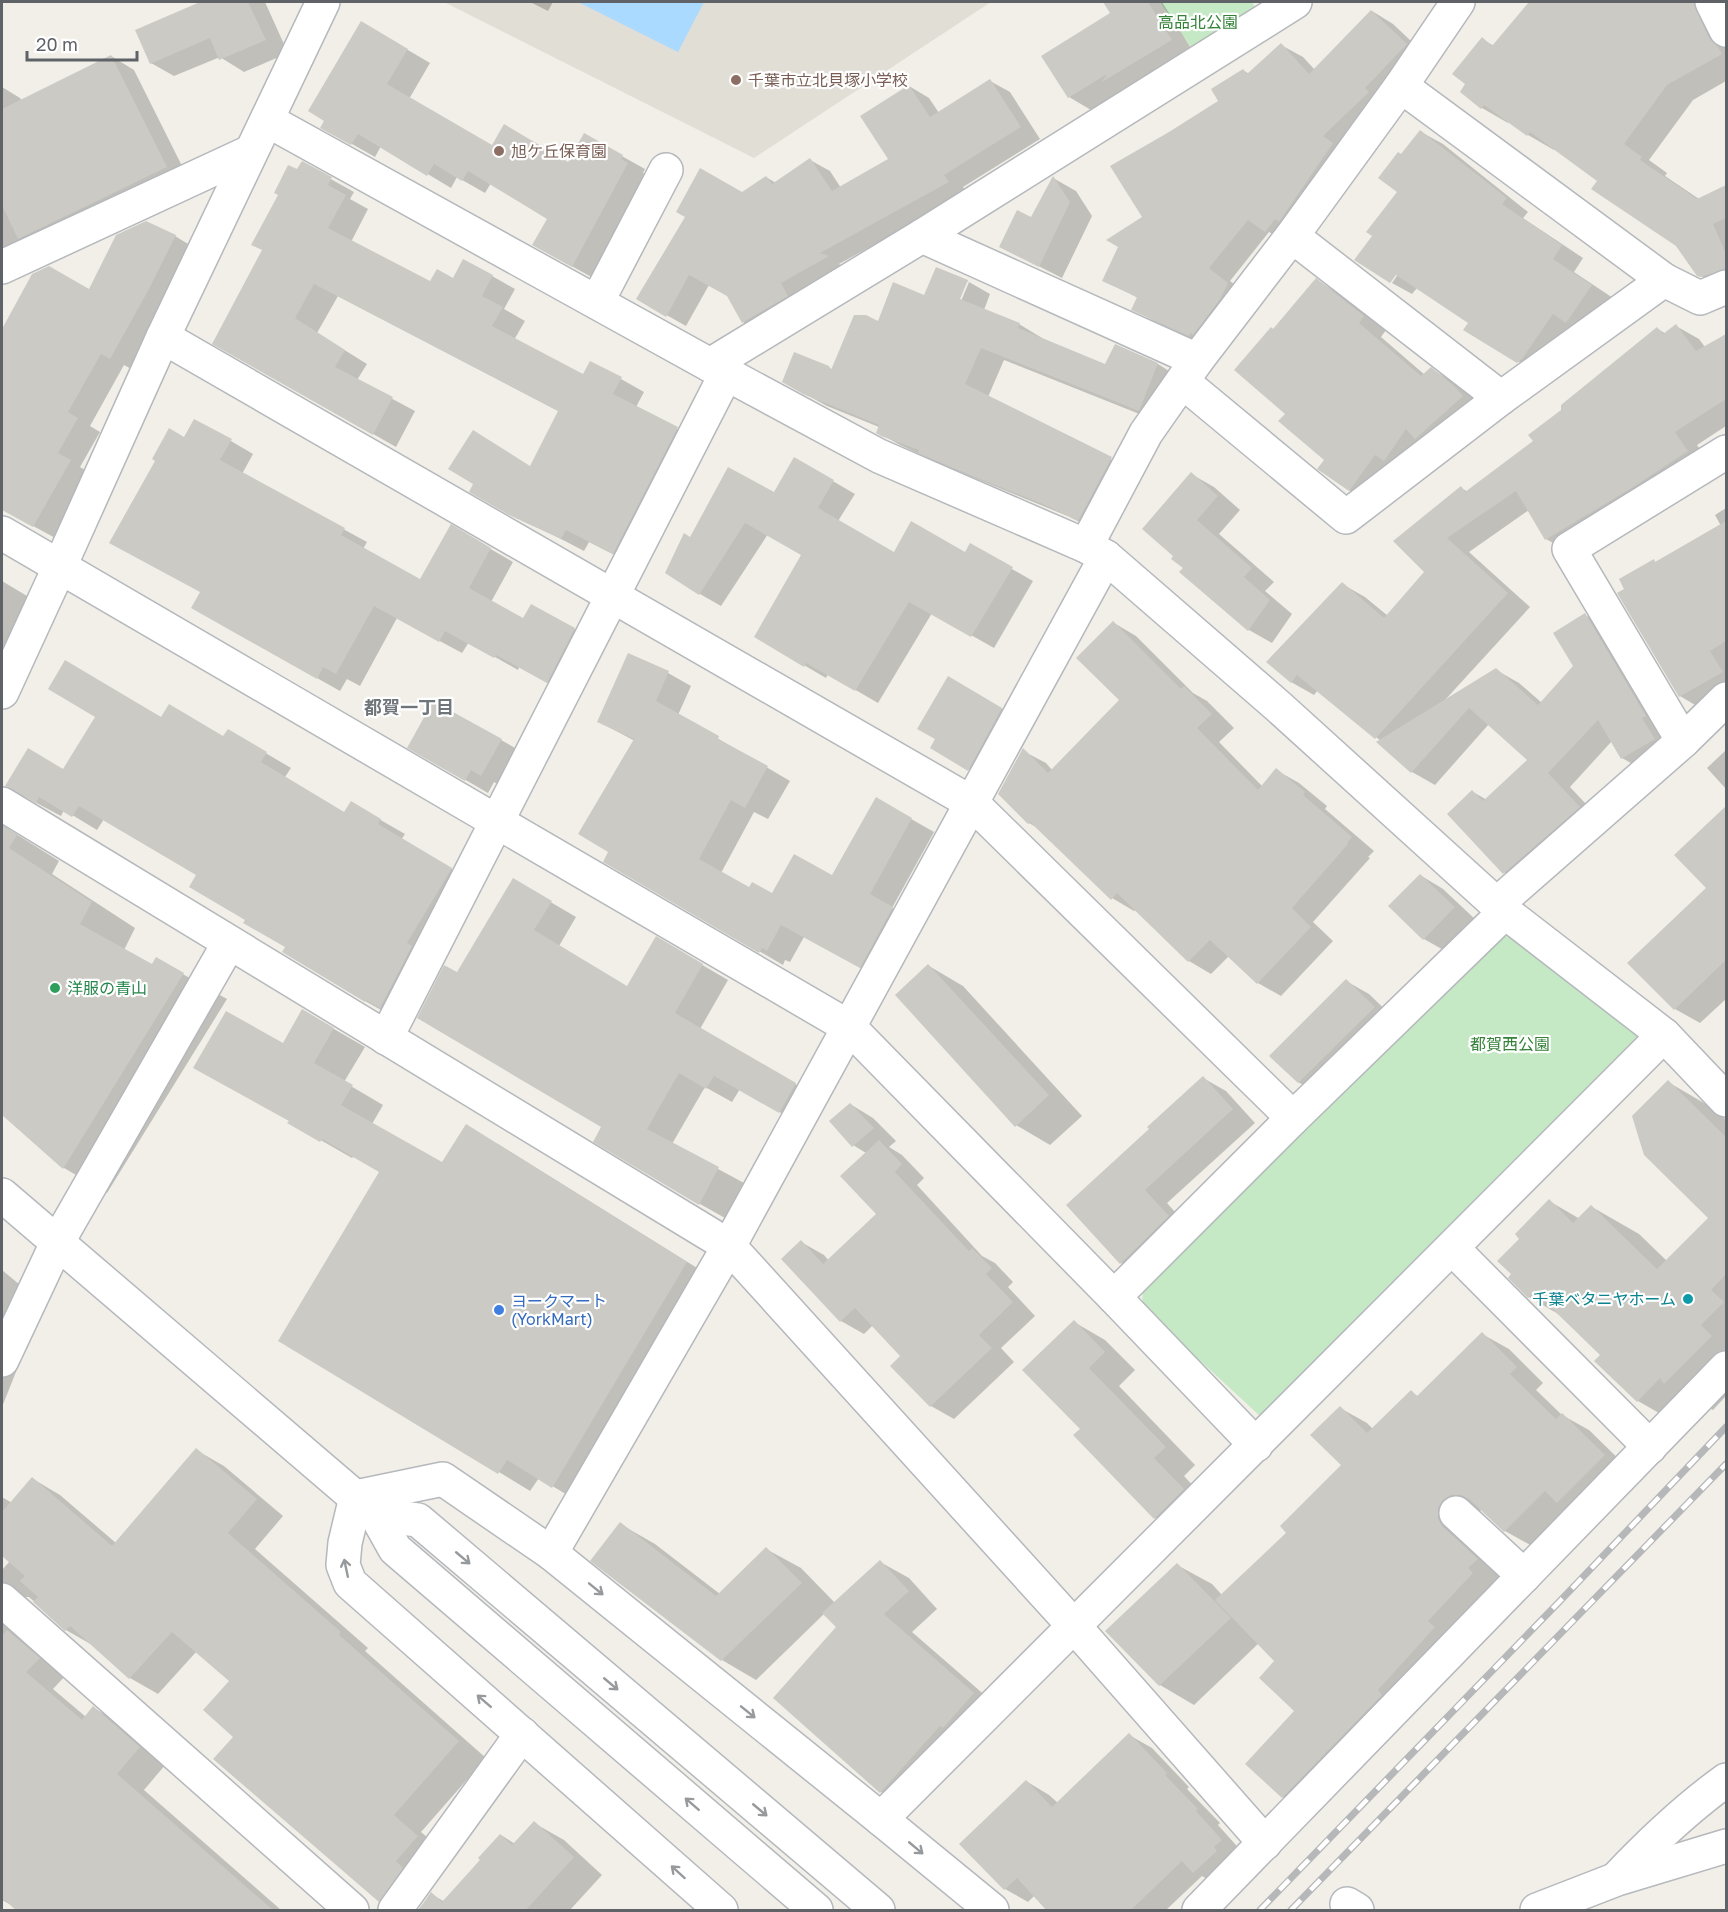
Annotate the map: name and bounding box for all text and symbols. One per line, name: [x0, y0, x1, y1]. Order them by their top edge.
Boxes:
park label: 高品北公園: [1158, 12, 1238, 32]
scale bar: [27, 24, 136, 62]
text: 20 m: [36, 33, 78, 55]
place label: 千葉市立北貝塚小学校: [748, 70, 908, 90]
marker: 千葉市立北貝塚小学校: [729, 73, 743, 87]
place label: 旭ケ丘保育園: [511, 141, 607, 161]
marker: 旭ケ丘保育園: [492, 144, 506, 158]
district label: 都賀一丁目: [364, 696, 454, 718]
place label: 洋服の青山: [67, 978, 147, 998]
marker: 洋服の青山: [48, 981, 62, 995]
park label: 都賀西公園: [1470, 1034, 1550, 1054]
place label: 千葉ベタニヤホーム: [1532, 1289, 1676, 1309]
place label: ヨークマート (YorkMart): [511, 1291, 607, 1329]
marker: 千葉ベタニヤホーム: [1681, 1292, 1695, 1306]
marker: ヨークマート (YorkMart): [492, 1303, 506, 1317]
one-way arrow: [455, 1551, 470, 1565]
one-way arrow: [340, 1559, 351, 1578]
one-way arrow: [588, 1583, 604, 1596]
one-way arrow: [603, 1678, 619, 1691]
one-way arrow: [477, 1694, 492, 1708]
one-way arrow: [740, 1705, 756, 1718]
one-way arrow: [685, 1797, 700, 1811]
one-way arrow: [752, 1804, 768, 1817]
one-way arrow: [908, 1841, 924, 1854]
one-way arrow: [670, 1865, 685, 1879]

